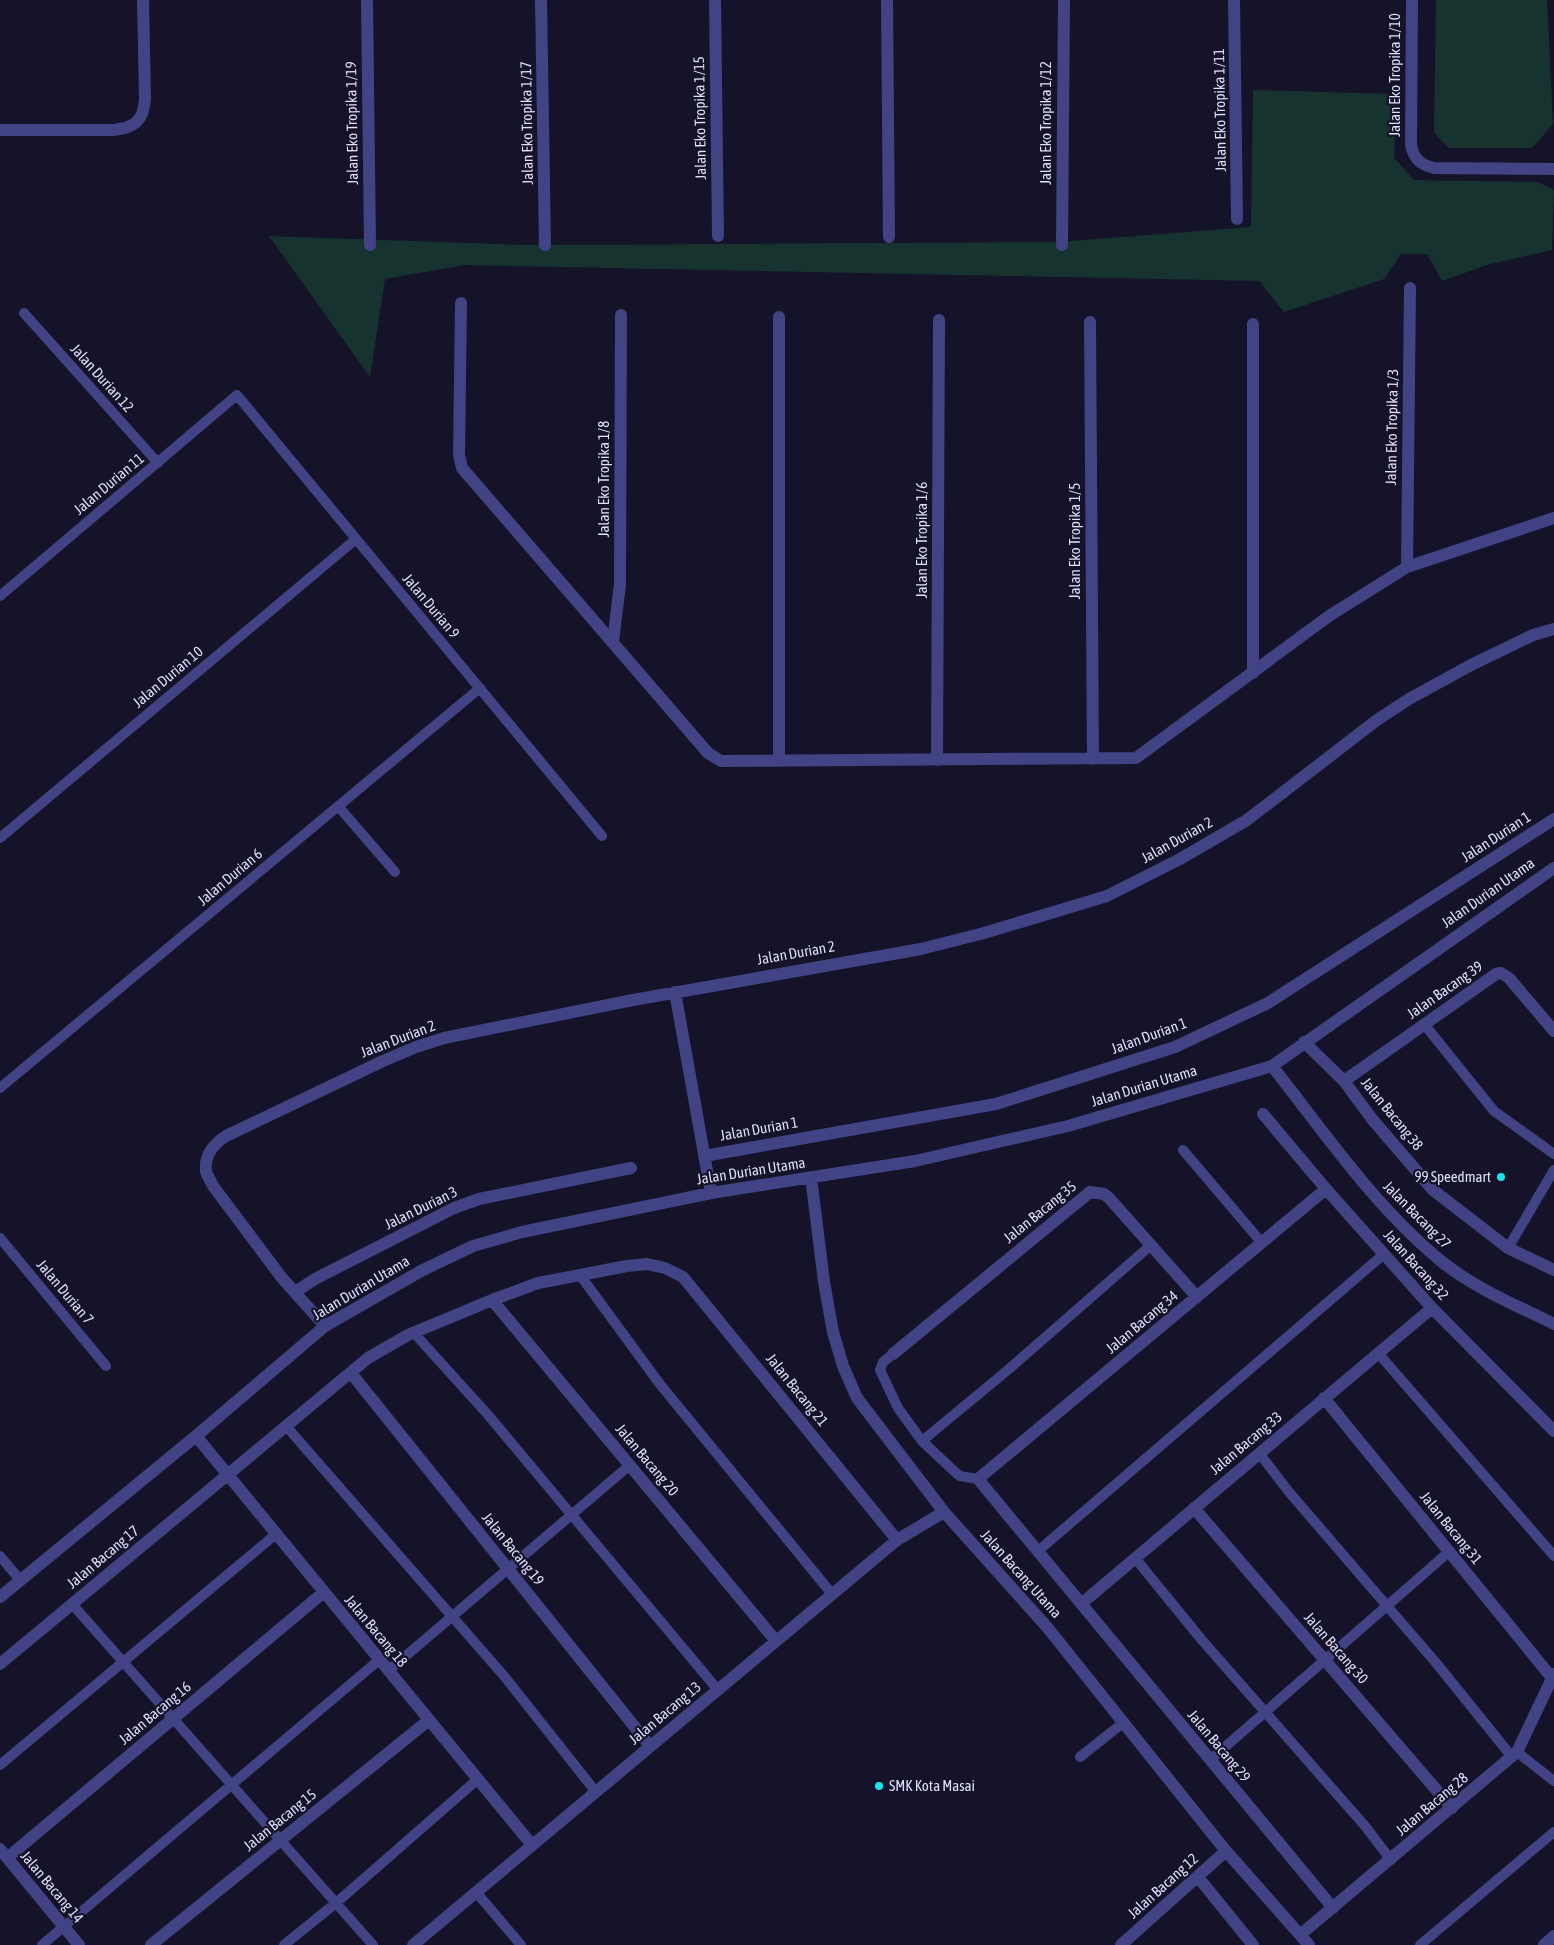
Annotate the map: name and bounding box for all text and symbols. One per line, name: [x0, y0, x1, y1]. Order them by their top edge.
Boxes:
street label: Jalan Eko Tropika 1/10: [1386, 13, 1403, 137]
street label: Jalan Eko Tropika 1/11: [1210, 48, 1229, 172]
street label: Jalan Eko Tropika 1/15: [690, 56, 709, 180]
street label: Jalan Eko Tropika 1/19: [342, 61, 361, 185]
street label: Jalan Eko Tropika 1/17: [517, 61, 536, 185]
street label: Jalan Eko Tropika 1/12: [1037, 61, 1054, 185]
street label: Jalan Durian 12: [67, 340, 137, 415]
street label: Jalan Eko Tropika 1/3: [1382, 369, 1401, 485]
street label: Jalan Eko Tropika 1/8: [595, 421, 612, 537]
street label: Jalan Durian 11: [70, 449, 147, 518]
street label: Jalan Eko Tropika 1/6: [913, 482, 930, 598]
street label: Jalan Eko Tropika 1/5: [1066, 483, 1083, 599]
street label: Jalan Durian 9: [400, 570, 463, 641]
street label: Jalan Durian 10: [129, 642, 206, 711]
street label: Jalan Durian 1: [1458, 808, 1533, 865]
street label: Jalan Durian 2: [1138, 813, 1215, 866]
street label: Jalan Durian 6: [194, 845, 265, 908]
street label: Jalan Durian Utama: [1438, 854, 1538, 931]
street label: Jalan Durian 2: [756, 937, 836, 968]
street label: Jalan Bacang 39: [1404, 957, 1486, 1022]
street label: Jalan Durian 1: [1109, 1014, 1189, 1057]
street label: Jalan Durian 2: [358, 1016, 438, 1061]
street label: Jalan Durian Utama: [1089, 1061, 1199, 1110]
street label: Jalan Bacang 38: [1358, 1074, 1427, 1153]
street label: Jalan Durian 1: [719, 1113, 799, 1144]
street label: Jalan Durian Utama: [695, 1154, 806, 1187]
place label: 99 Speedmart: [1414, 1168, 1491, 1185]
marker: 99 Speedmart: [1495, 1171, 1507, 1183]
street label: Jalan Bacang 35: [1000, 1177, 1079, 1246]
street label: Jalan Bacang 27: [1380, 1177, 1455, 1252]
street label: Jalan Durian 3: [382, 1183, 460, 1232]
street label: Jalan Bacang 32: [1380, 1226, 1452, 1303]
street label: Jalan Durian Utama: [309, 1252, 412, 1323]
street label: Jalan Durian 7: [34, 1256, 97, 1327]
street label: Jalan Bacang 34: [1102, 1287, 1181, 1357]
street label: Jalan Bacang 21: [763, 1350, 832, 1429]
street label: Jalan Bacang 33: [1206, 1408, 1285, 1478]
street label: Jalan Bacang 20: [612, 1420, 682, 1499]
street label: Jalan Bacang 31: [1417, 1488, 1486, 1567]
street label: Jalan Bacang 19: [479, 1509, 548, 1588]
street label: Jalan Bacang 17: [63, 1522, 142, 1592]
street label: Jalan Bacang Utama: [977, 1526, 1065, 1621]
street label: Jalan Bacang 18: [341, 1591, 411, 1670]
street label: Jalan Bacang 30: [1301, 1609, 1372, 1687]
street label: Jalan Bacang 16: [115, 1678, 194, 1748]
street label: Jalan Bacang 13: [625, 1678, 704, 1748]
street label: Jalan Bacang 29: [1184, 1706, 1254, 1785]
street label: Jalan Bacang 28: [1392, 1769, 1471, 1839]
place label: SMK Kota Masai: [889, 1777, 975, 1794]
marker: SMK Kota Masai: [873, 1780, 885, 1792]
street label: Jalan Bacang 15: [240, 1785, 319, 1854]
street label: Jalan Bacang 14: [17, 1847, 87, 1926]
street label: Jalan Bacang 12: [1124, 1850, 1201, 1922]

